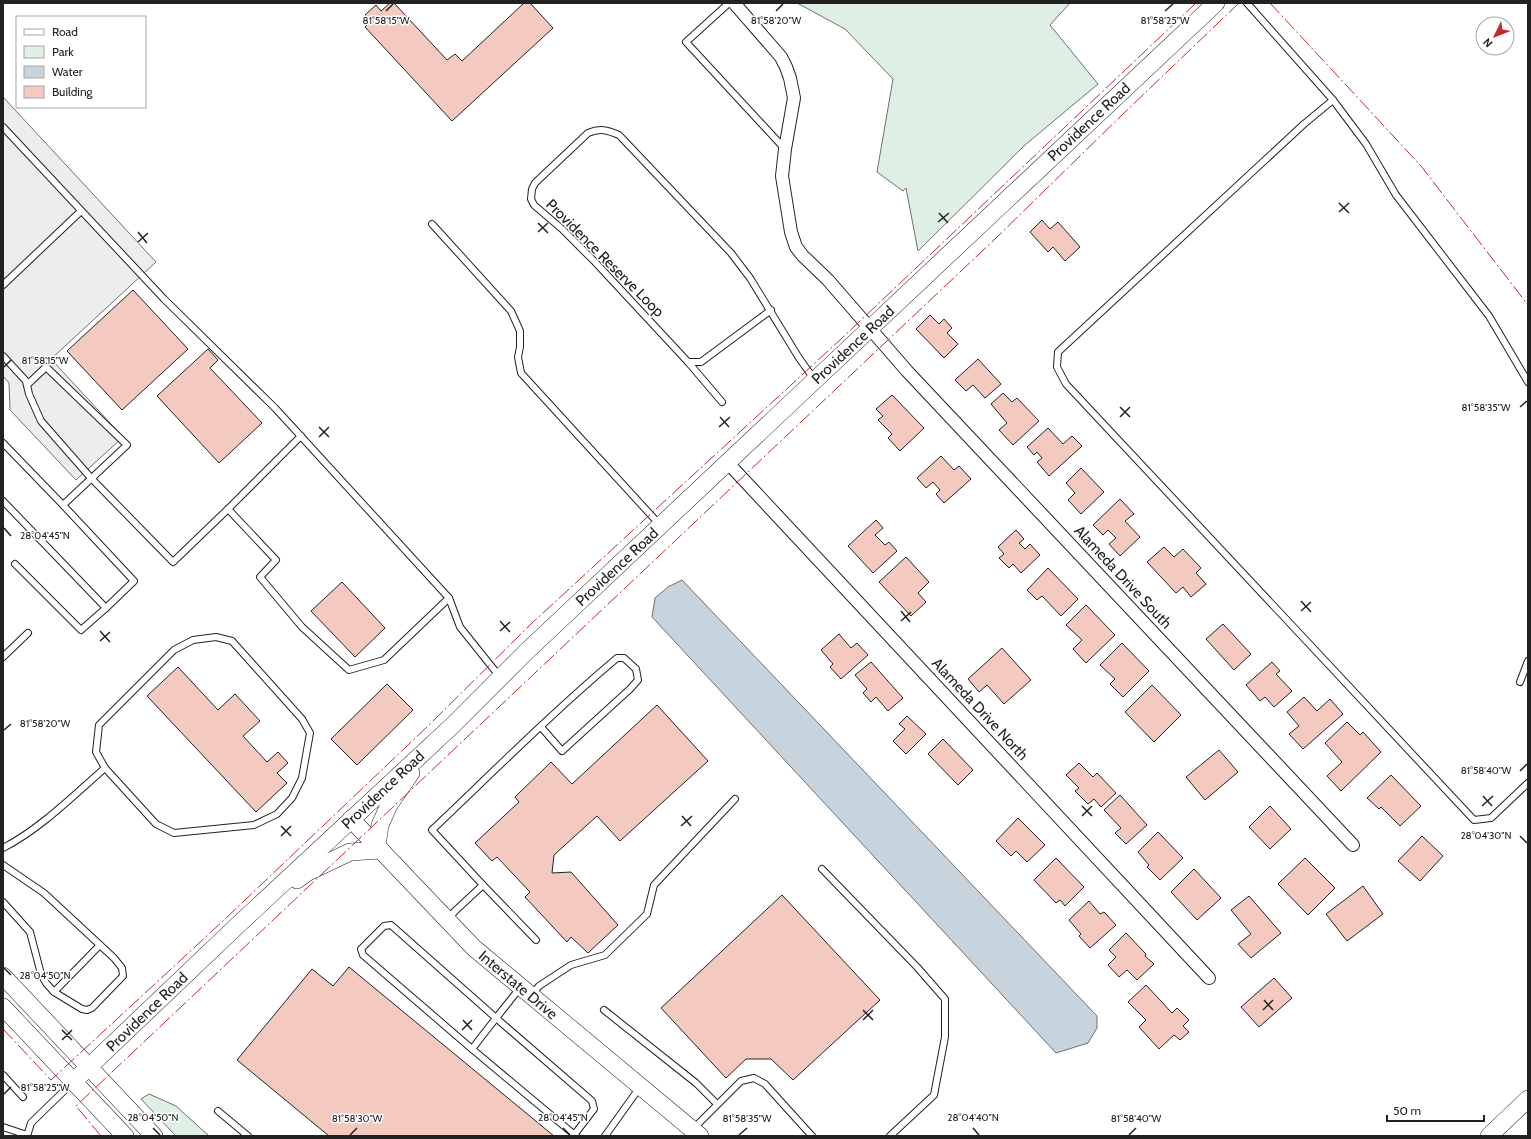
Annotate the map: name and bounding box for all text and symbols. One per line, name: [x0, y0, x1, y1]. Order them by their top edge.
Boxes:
text: 81°58'15"W: [363, 14, 410, 27]
text: 81°58'20"W: [751, 14, 802, 27]
text: 81°58'25"W: [1141, 14, 1190, 27]
legend: [16, 16, 146, 108]
north arrow: [1475, 16, 1515, 56]
text: Road: [52, 24, 78, 39]
text: N: [1480, 35, 1495, 50]
text: Park: [52, 44, 74, 59]
text: Water: [52, 64, 83, 79]
street label: Providence Road: [1044, 79, 1134, 165]
text: Building: [52, 84, 94, 99]
street label: Providence Reserve Loop: [542, 195, 668, 321]
street label: Providence Road: [808, 302, 898, 388]
text: 81°58'15"W: [22, 354, 69, 367]
text: 81°58'35"W: [1462, 401, 1511, 414]
street label: Alameda Drive South: [1070, 522, 1176, 632]
street label: Providence Road: [572, 524, 662, 610]
text: 28°04'45"N: [20, 529, 70, 542]
street label: Alameda Drive North: [928, 654, 1032, 764]
text: 81°58'20"W: [20, 717, 71, 730]
street label: Providence Road: [338, 747, 428, 833]
text: 81°58'40"W: [1461, 764, 1512, 777]
text: 28°04'30"N: [1460, 829, 1512, 842]
street label: Interstate Drive: [475, 947, 561, 1023]
text: 28°04'50"N: [19, 969, 71, 982]
street label: Providence Road: [102, 969, 192, 1055]
text: 81°58'25"W: [21, 1081, 70, 1094]
scale bar: [1387, 1097, 1484, 1123]
text: 50 m: [1393, 1103, 1421, 1118]
text: 28°04'50"N: [127, 1111, 179, 1124]
text: 28°04'45"N: [538, 1111, 588, 1124]
text: 28°04'40"N: [947, 1111, 999, 1124]
text: 81°58'30"W: [332, 1112, 383, 1125]
text: 81°58'35"W: [723, 1112, 772, 1125]
text: 81°58'40"W: [1111, 1112, 1162, 1125]

